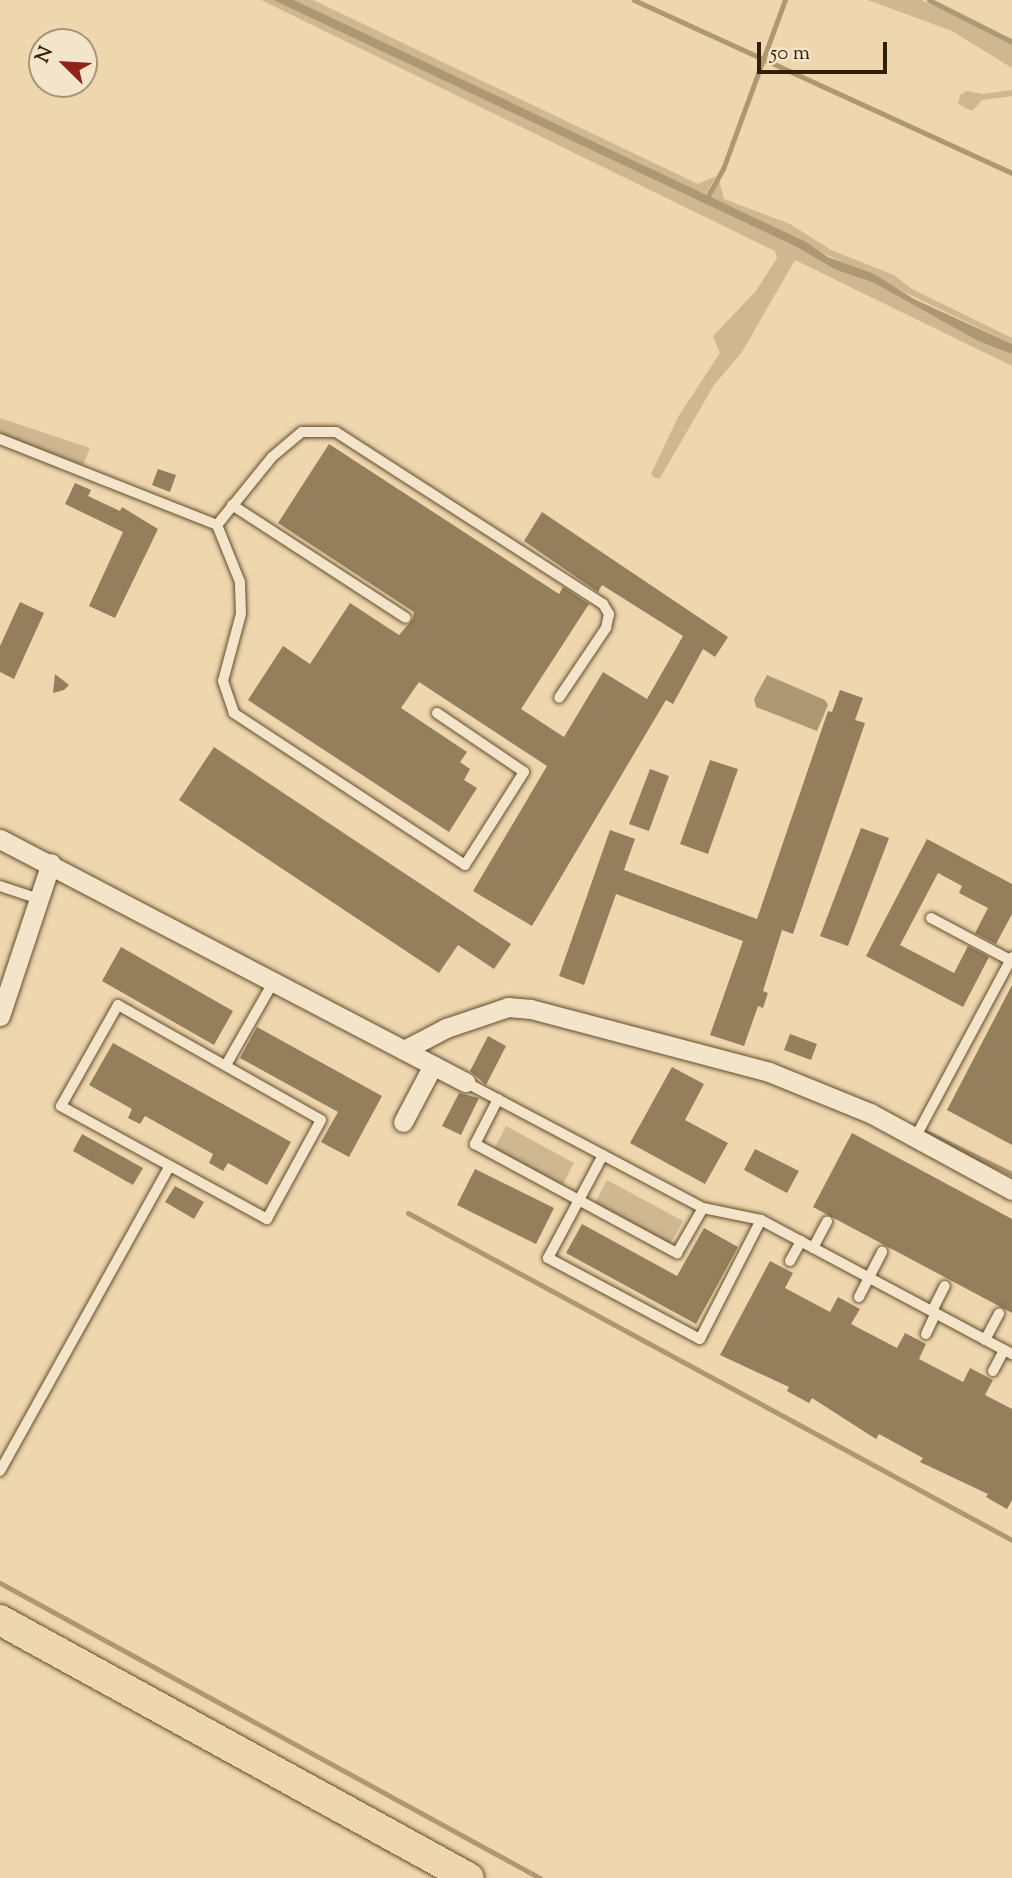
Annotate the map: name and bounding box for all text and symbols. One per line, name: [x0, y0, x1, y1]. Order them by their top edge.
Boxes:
north arrow: [28, 28, 98, 98]
scale bar: [760, 28, 890, 72]
text: 50 m: [770, 39, 810, 69]
text: N: [30, 43, 61, 67]

